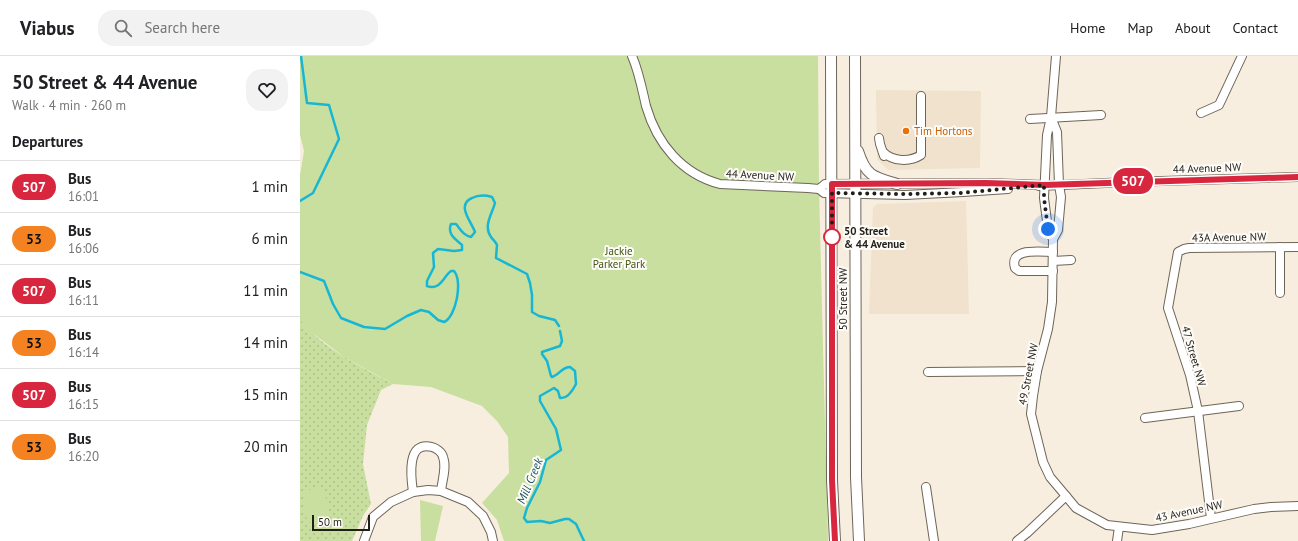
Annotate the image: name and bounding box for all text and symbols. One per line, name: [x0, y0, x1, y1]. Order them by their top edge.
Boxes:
search box: [98, 10, 378, 46]
text: Viabus: [20, 16, 74, 40]
icon: search: [112, 17, 134, 39]
text: Search here: [144, 18, 220, 37]
text: Home: [1070, 19, 1105, 37]
text: Map: [1127, 19, 1153, 37]
text: About: [1175, 19, 1211, 37]
text: Contact: [1233, 19, 1278, 37]
button: heart: [246, 69, 288, 111]
text: 50 Street & 44 Avenue: [12, 70, 198, 94]
text: Walk · 4 min · 260 m: [12, 97, 126, 114]
place label: Tim Hortons: [914, 124, 973, 138]
marker: Tim Hortons: [901, 126, 911, 136]
text: Departures: [12, 132, 83, 151]
street label: 44 Avenue NW: [1173, 160, 1242, 176]
street label: 44 Avenue NW: [725, 166, 795, 184]
line badge: 507: [1110, 168, 1156, 194]
text: Bus: [68, 169, 91, 188]
text: 507: [1121, 172, 1145, 190]
text: 1 min: [251, 177, 288, 196]
text: 507: [22, 178, 46, 196]
text: 16:01: [68, 188, 99, 205]
your location: [1038, 219, 1058, 239]
text: Bus: [68, 221, 91, 240]
place label: 50 Street & 44 Avenue: [844, 224, 905, 251]
marker: 50 Street & 44 Avenue: [823, 228, 841, 246]
text: 6 min: [251, 229, 288, 248]
street label: 43A Avenue NW: [1192, 229, 1267, 245]
text: 53: [26, 230, 42, 248]
text: 16:06: [68, 240, 99, 257]
park label: Jackie Parker Park: [593, 244, 646, 271]
street label: 50 Street NW: [836, 267, 850, 330]
text: Bus: [68, 273, 91, 292]
text: 11 min: [243, 281, 288, 300]
text: 507: [22, 282, 46, 300]
text: 16:11: [68, 292, 99, 309]
street label: 47 Street NW: [1179, 324, 1210, 389]
text: Bus: [68, 325, 91, 344]
text: 14 min: [243, 333, 288, 352]
text: 53: [26, 334, 42, 352]
street label: 49 Street NW: [1015, 341, 1041, 406]
text: 16:14: [68, 344, 99, 361]
text: Bus: [68, 377, 91, 396]
text: 15 min: [243, 385, 288, 404]
text: 507: [22, 386, 46, 404]
text: 16:15: [68, 396, 99, 413]
text: Bus: [68, 429, 91, 448]
text: 20 min: [243, 437, 288, 456]
text: 53: [26, 438, 42, 456]
text: 16:20: [68, 448, 99, 465]
water label: Mill Creek: [513, 455, 546, 506]
street label: 43 Avenue NW: [1154, 497, 1225, 525]
scale bar: [312, 513, 370, 532]
text: 50 m: [318, 515, 342, 529]

